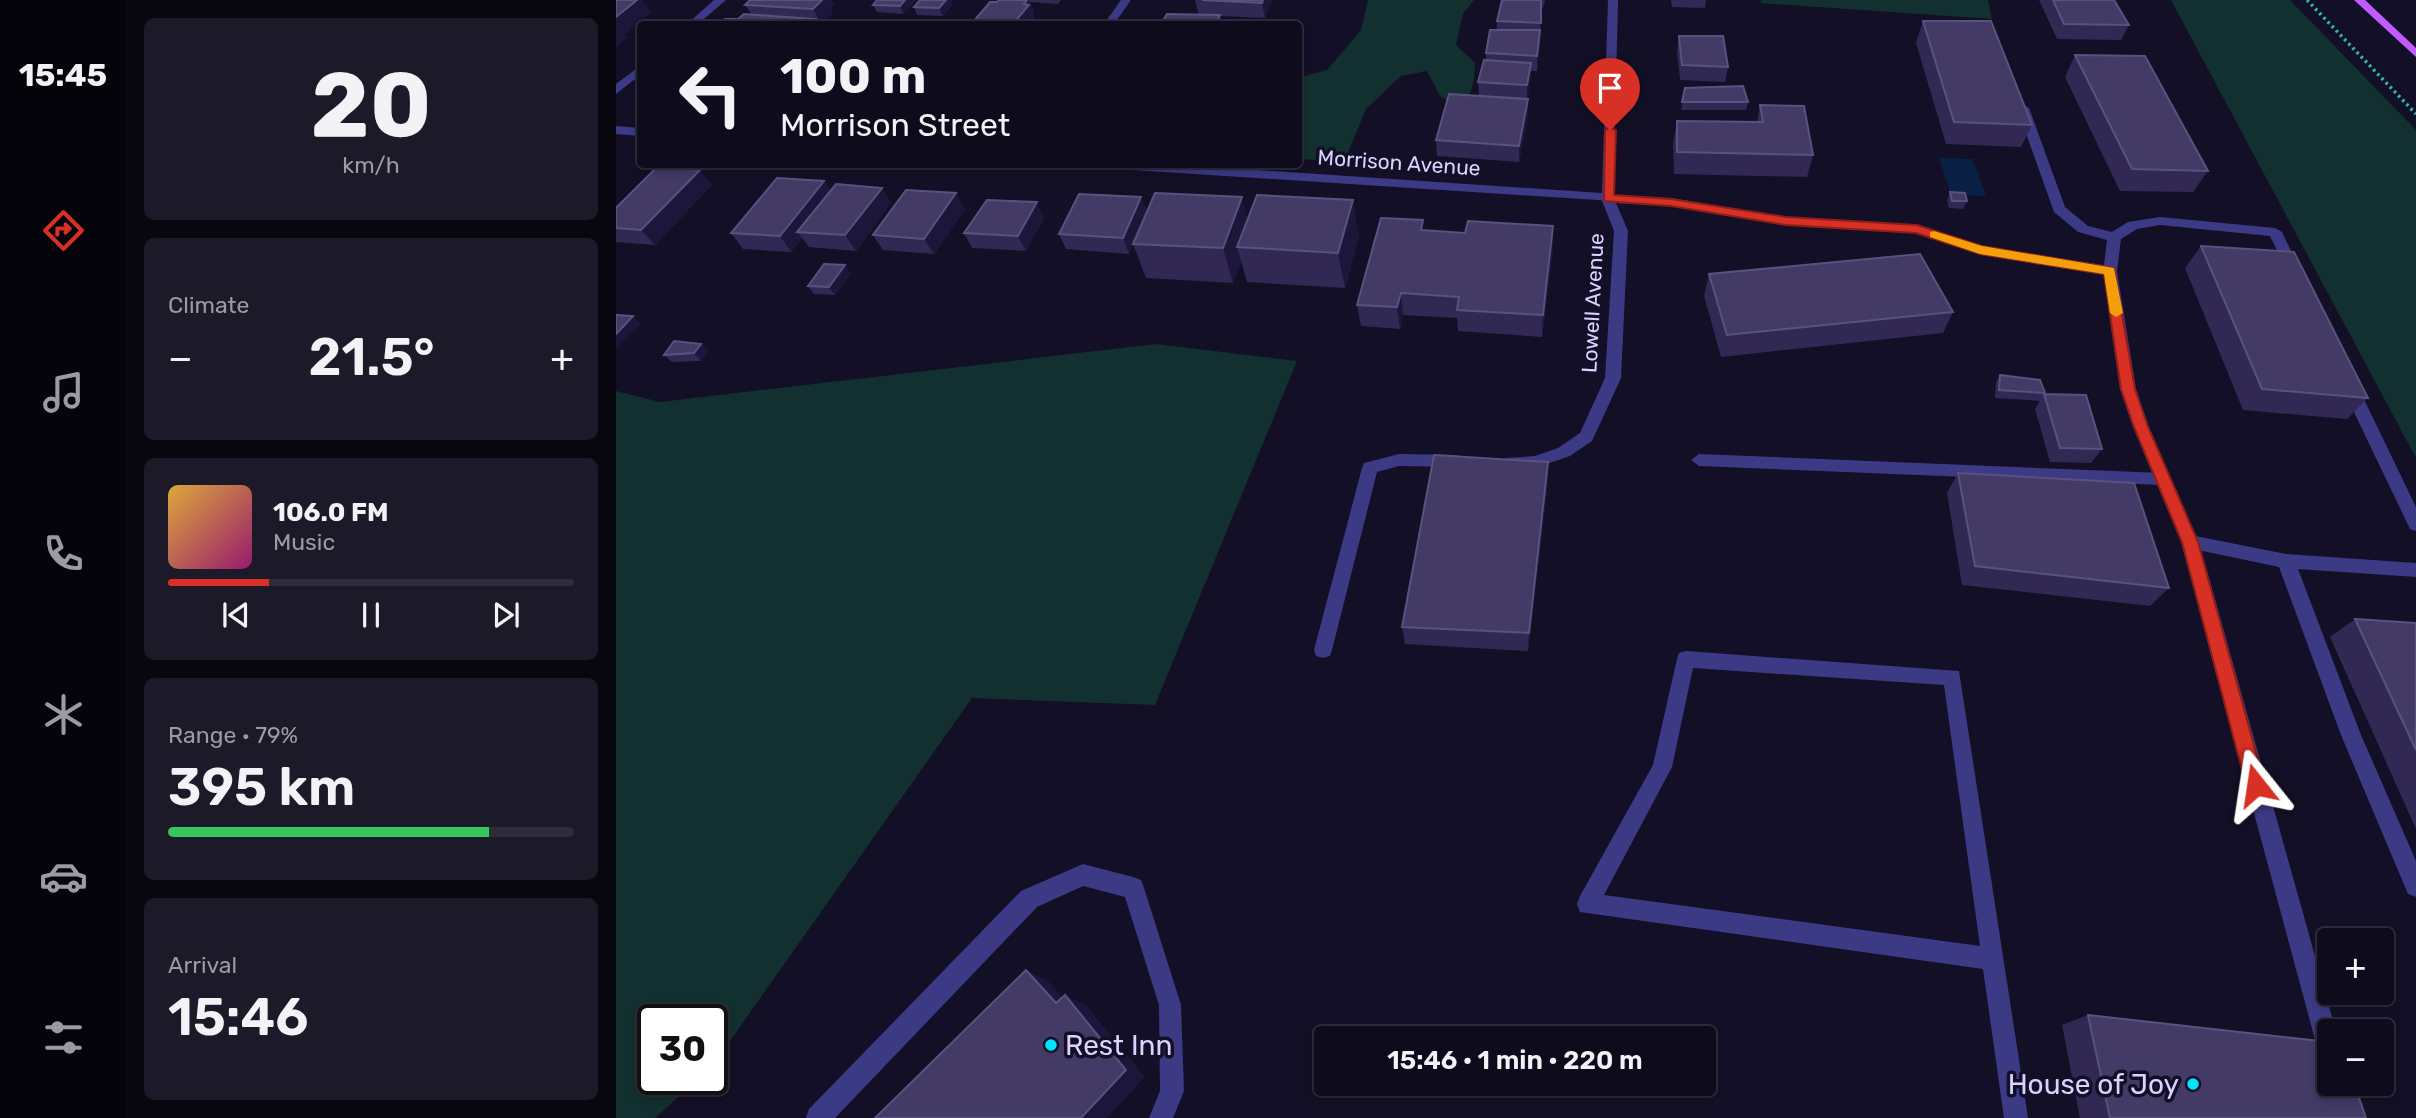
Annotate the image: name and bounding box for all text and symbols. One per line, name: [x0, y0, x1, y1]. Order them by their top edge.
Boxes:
text: 100 m: [780, 47, 926, 105]
icon: left: [665, 49, 756, 140]
text: 20: [310, 51, 432, 159]
text: 15:45: [19, 56, 107, 94]
pin: [1580, 58, 1640, 130]
icon: arrive: [1591, 69, 1629, 107]
text: Morrison Street: [780, 106, 1010, 144]
street label: Morrison Avenue: [1317, 144, 1481, 181]
text: km/h: [342, 151, 400, 179]
icon: directions: [39, 206, 88, 255]
street label: Lowell Avenue: [1576, 232, 1609, 374]
text: Climate: [168, 291, 249, 319]
text: 21.5°: [308, 326, 435, 388]
text: −: [168, 335, 193, 381]
text: +: [550, 335, 574, 381]
icon: music: [39, 368, 88, 417]
text: 106.0 FM: [273, 497, 389, 528]
text: Music: [273, 528, 335, 556]
icon: phone: [39, 529, 88, 578]
icon: previous: [217, 596, 255, 634]
icon: pause: [352, 596, 390, 634]
icon: next: [487, 596, 525, 634]
icon: climate: [39, 690, 88, 739]
text: Range · 79%: [168, 721, 298, 749]
position arrow: [2219, 748, 2293, 822]
text: 395 km: [168, 756, 355, 818]
icon: car: [39, 852, 88, 901]
map controls: [2317, 928, 2394, 1096]
button: +: [2317, 928, 2394, 1005]
text: Arrival: [168, 951, 237, 979]
text: 15:46: [168, 986, 308, 1048]
speed limit sign: 30: [637, 1004, 728, 1095]
icon: filters: [39, 1013, 88, 1062]
button: −: [2317, 1019, 2394, 1096]
place label: Rest Inn: [1065, 1029, 1173, 1062]
marker: Rest Inn: [1043, 1037, 1059, 1053]
text: 15:46 · 1 min · 220 m: [1387, 1045, 1643, 1076]
place label: House of Joy: [2008, 1068, 2179, 1101]
marker: House of Joy: [2185, 1076, 2201, 1092]

